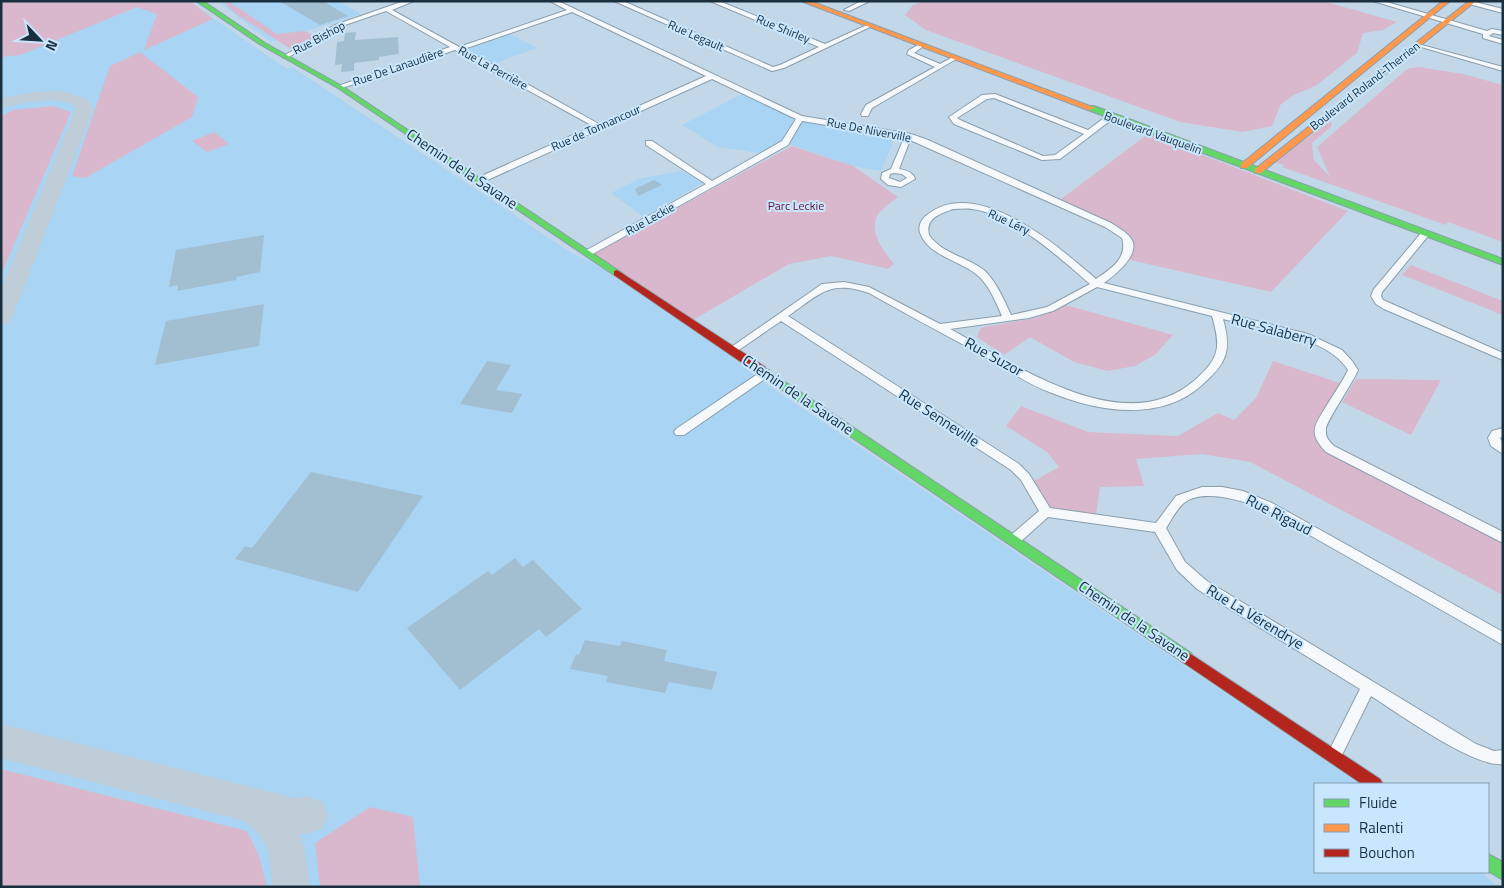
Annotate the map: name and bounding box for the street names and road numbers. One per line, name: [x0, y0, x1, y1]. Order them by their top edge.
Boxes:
street label: Rue Shirley: [753, 9, 813, 48]
street label: Rue Legault: [665, 15, 728, 57]
street label: Rue Bishop: [289, 16, 348, 59]
street label: Boulevard Roland-Therrien: [1305, 36, 1424, 135]
street label: Rue La Perrière: [455, 41, 532, 95]
street label: Rue De Lanaudière: [350, 42, 446, 91]
street label: Rue de Tonnancour: [548, 99, 644, 156]
street label: Boulevard Vauquelin: [1101, 106, 1205, 159]
street label: Rue De Niverville: [825, 112, 913, 147]
street label: Chemin de la Savane: [402, 123, 523, 214]
street label: Rue Leckie: [622, 197, 678, 240]
street label: Rue Léry: [985, 204, 1033, 240]
street label: Rue Salaberry: [1229, 307, 1319, 352]
street label: Rue Suzor: [961, 331, 1028, 382]
street label: Chemin de la Savane: [738, 349, 859, 440]
street label: Rue Senneville: [894, 383, 984, 452]
street label: Rue Rigaud: [1242, 488, 1316, 541]
street label: Chemin de la Savane: [1074, 575, 1195, 666]
street label: Rue La Vérendrye: [1202, 578, 1308, 655]

